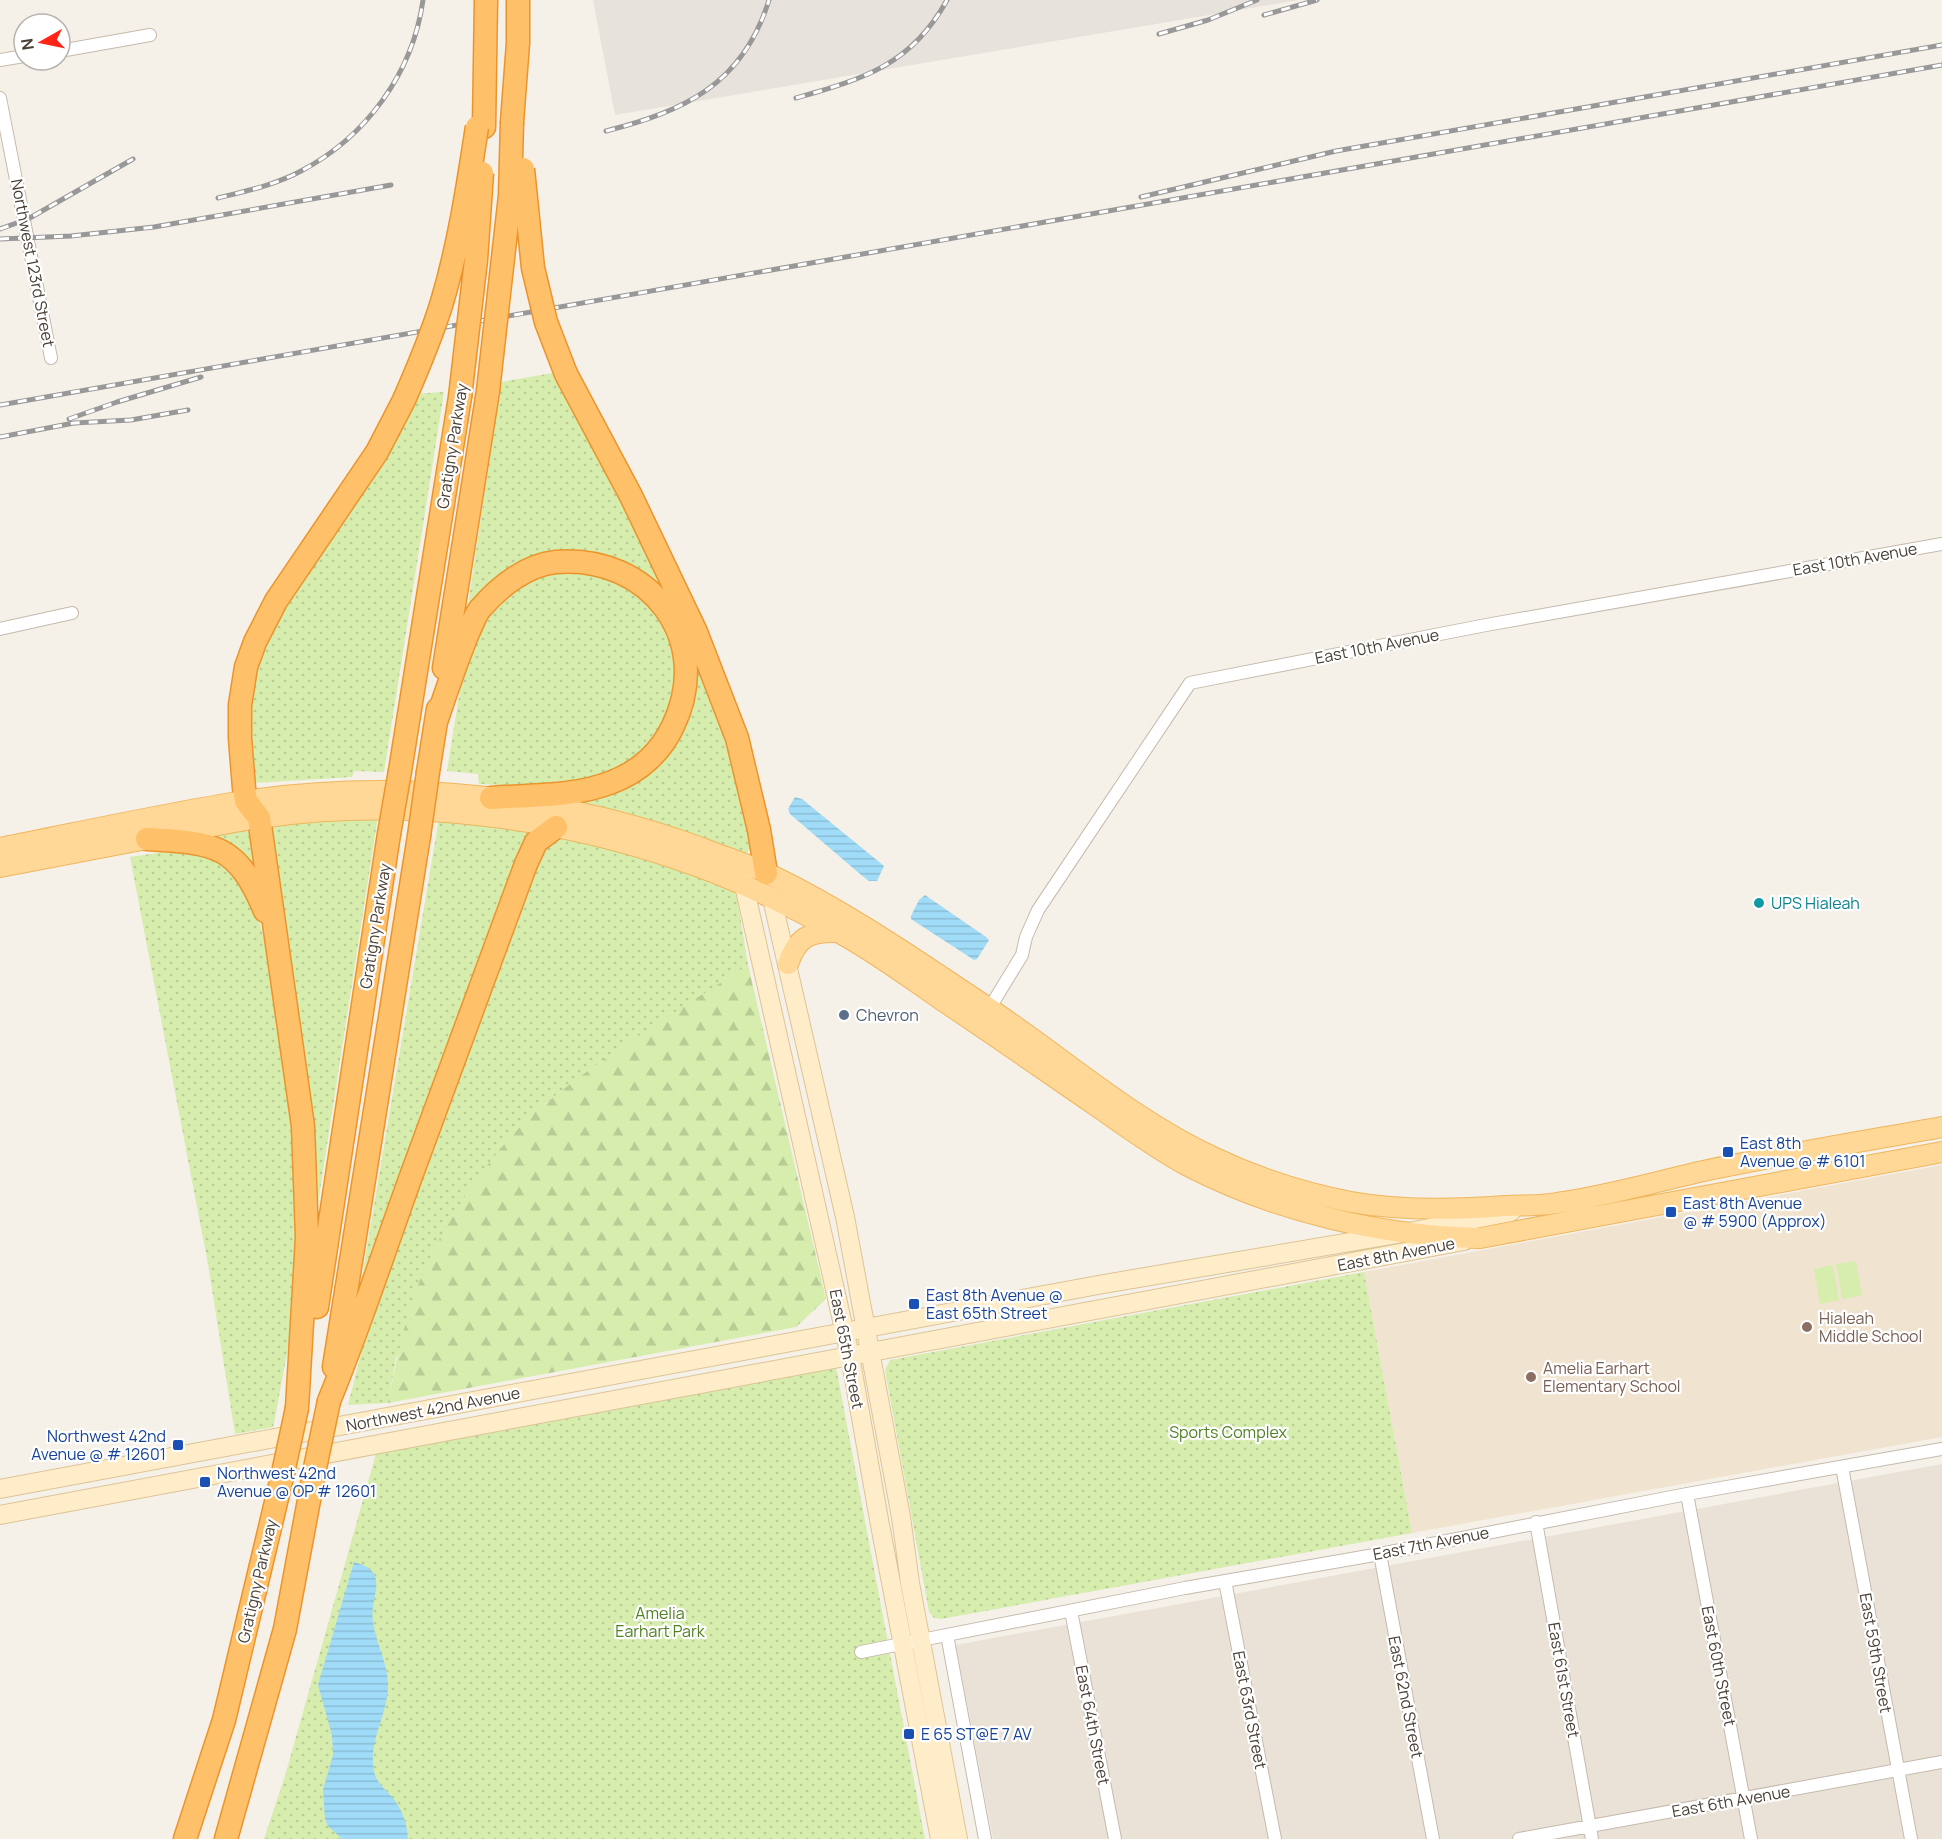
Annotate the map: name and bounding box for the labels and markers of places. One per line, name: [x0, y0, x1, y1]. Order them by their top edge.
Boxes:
place label: UPS Hialeah: [1771, 892, 1860, 914]
marker: UPS Hialeah: [1752, 896, 1766, 910]
place label: Chevron: [856, 1004, 919, 1026]
marker: Chevron: [837, 1008, 851, 1022]
place label: East 8th Avenue @ # 6101: [1740, 1132, 1866, 1172]
marker: East 8th Avenue @ # 6101: [1721, 1145, 1735, 1159]
place label: East 8th Avenue @ # 5900 (Approx): [1683, 1192, 1827, 1232]
marker: East 8th Avenue @ # 5900 (Approx): [1664, 1205, 1678, 1219]
place label: East 8th Avenue @ East 65th Street: [926, 1284, 1063, 1324]
marker: East 8th Avenue @ East 65th Street: [907, 1297, 921, 1311]
place label: Hialeah Middle School: [1819, 1307, 1922, 1347]
marker: Hialeah Middle School: [1800, 1320, 1814, 1334]
place label: Amelia Earhart Elementary School: [1543, 1357, 1681, 1397]
marker: Amelia Earhart Elementary School: [1524, 1370, 1538, 1384]
place label: Northwest 42nd Avenue @ # 12601: [31, 1425, 166, 1465]
marker: Northwest 42nd Avenue @ # 12601: [171, 1438, 185, 1452]
place label: Northwest 42nd Avenue @ OP # 12601: [217, 1462, 376, 1502]
marker: Northwest 42nd Avenue @ OP # 12601: [198, 1475, 212, 1489]
place label: E 65 ST@E 7 AV: [921, 1723, 1032, 1745]
marker: E 65 ST@E 7 AV: [902, 1727, 916, 1741]

